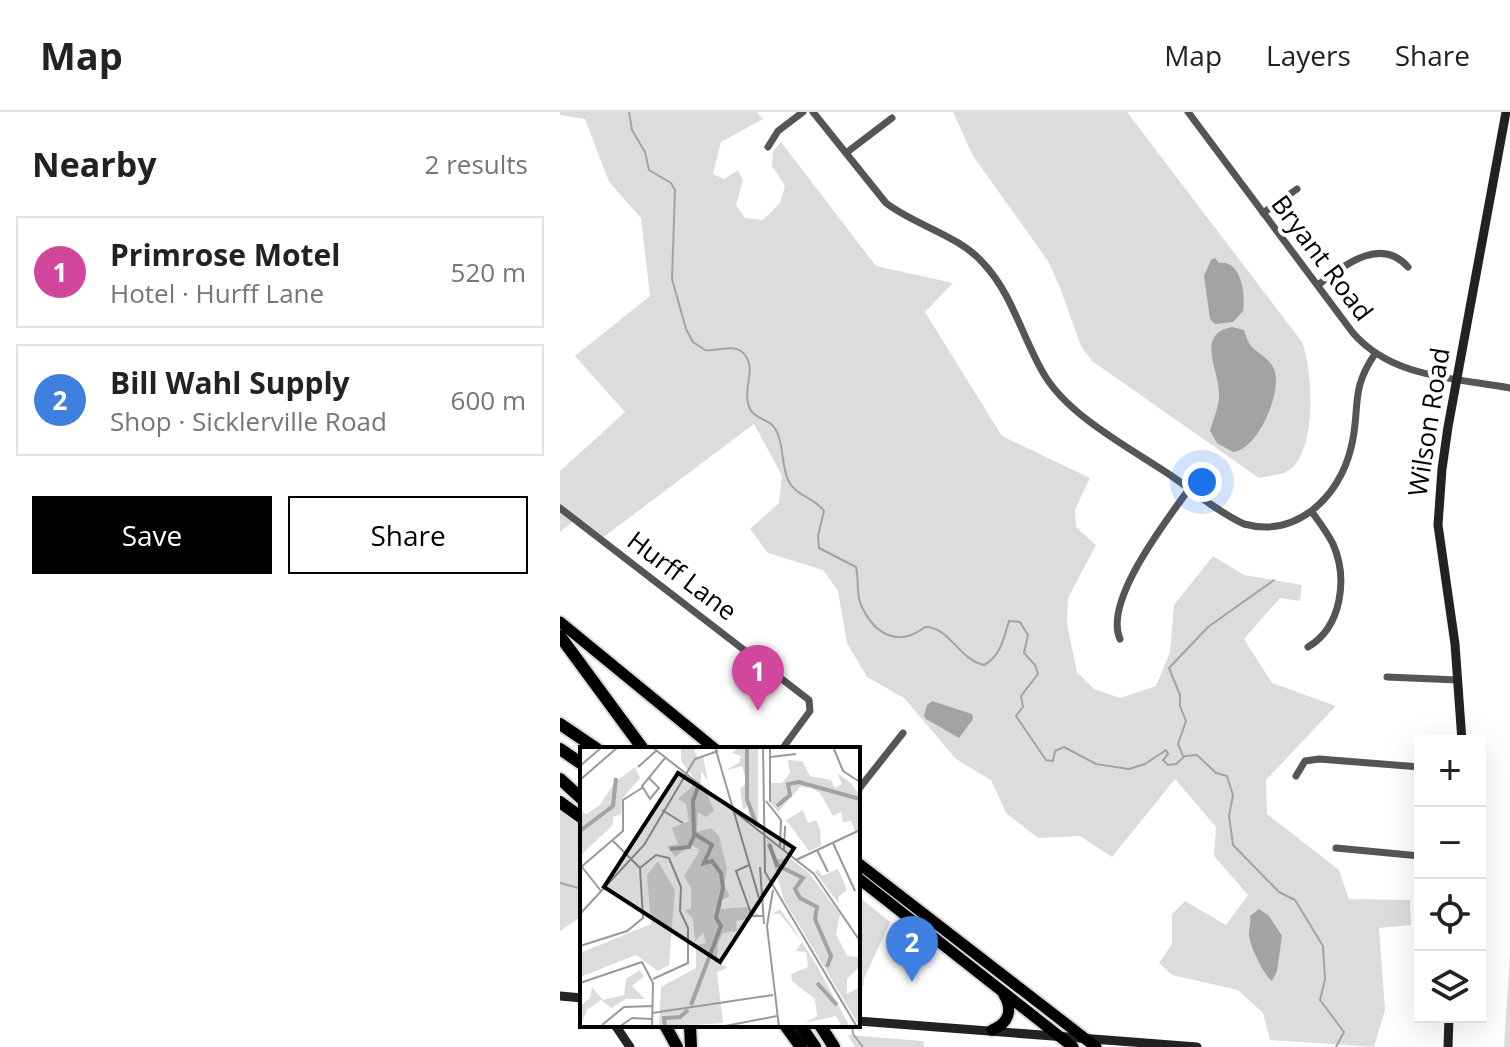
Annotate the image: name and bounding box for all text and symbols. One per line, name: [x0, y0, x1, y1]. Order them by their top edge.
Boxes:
text: Map: [40, 29, 123, 81]
text: Map: [1164, 36, 1222, 74]
text: Layers: [1266, 36, 1351, 74]
text: Share: [1395, 36, 1470, 74]
text: Nearby: [32, 141, 157, 187]
text: 2 results: [425, 146, 528, 182]
street label: Bryant Road: [1264, 187, 1382, 328]
text: Primrose Motel: [110, 234, 340, 275]
text: 1: [53, 254, 67, 290]
text: 520 m: [451, 254, 526, 290]
text: Hotel · Hurff Lane: [110, 275, 324, 311]
street label: Wilson Road: [1399, 345, 1458, 499]
text: Bill Wahl Supply: [110, 362, 350, 403]
text: 2: [53, 382, 67, 418]
text: 600 m: [451, 382, 526, 418]
text: Shop · Sicklerville Road: [110, 403, 387, 439]
your location: [1182, 462, 1222, 502]
button: Save: [32, 496, 272, 574]
button: Share: [288, 496, 528, 574]
street label: Hurff Lane: [620, 522, 745, 628]
pin: 1: [732, 645, 784, 711]
map controls: [1414, 735, 1486, 1023]
button: +: [1414, 735, 1486, 807]
inset map: [580, 747, 860, 1027]
button: −: [1414, 807, 1486, 879]
button: locate: [1414, 879, 1486, 951]
pin: 2: [886, 916, 938, 982]
button: layers: [1414, 951, 1486, 1023]

